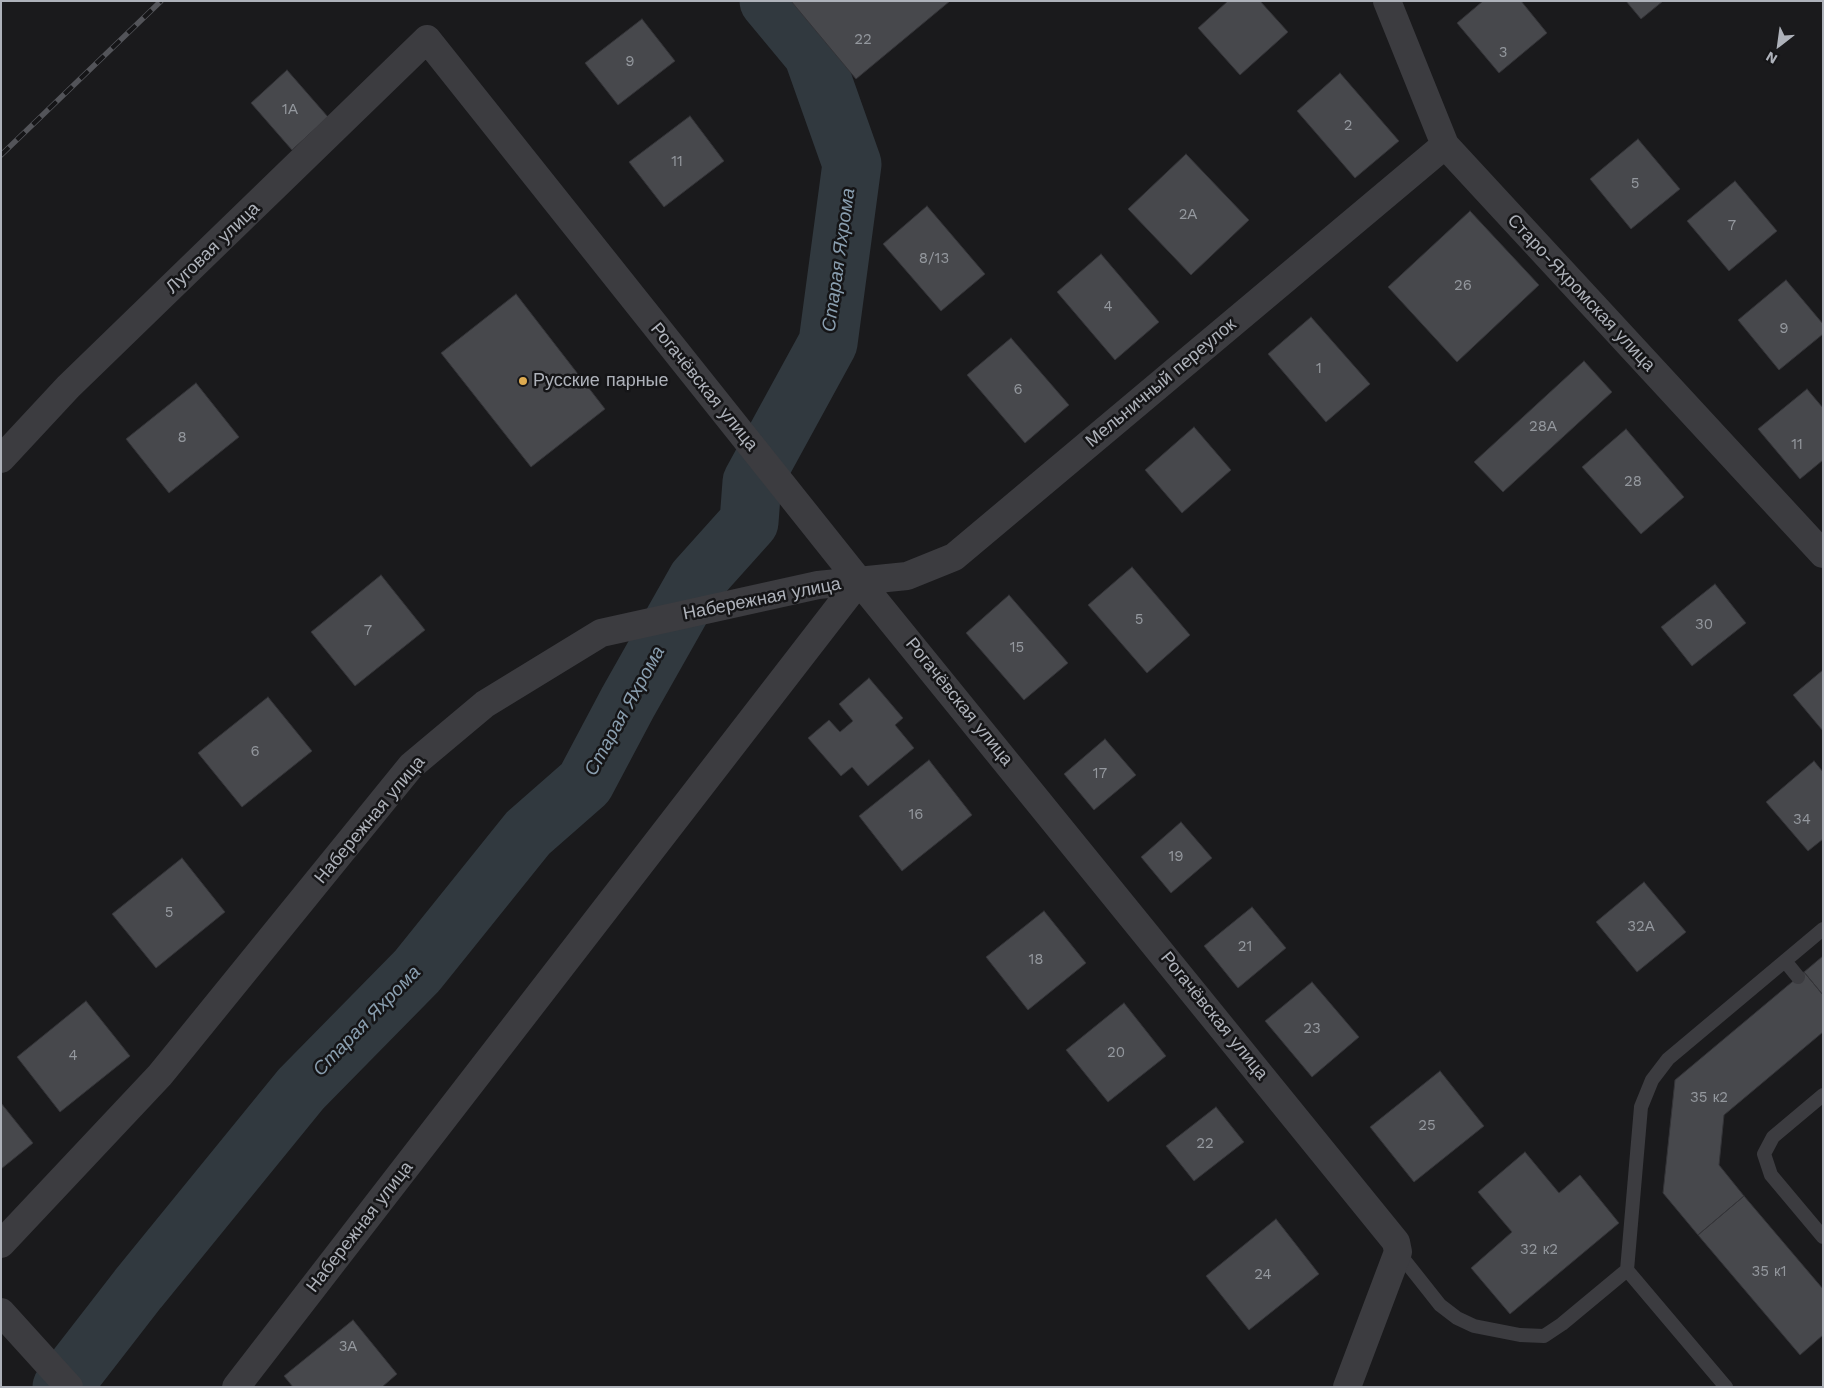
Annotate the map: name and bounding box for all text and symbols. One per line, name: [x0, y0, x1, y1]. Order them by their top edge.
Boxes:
north arrow: [1754, 20, 1804, 70]
house number: 22: [854, 31, 872, 49]
house number: 3: [1499, 44, 1507, 62]
text: N: [1763, 48, 1780, 68]
house number: 9: [625, 53, 635, 71]
house number: 1А: [282, 101, 298, 119]
house number: 2: [1344, 117, 1352, 135]
house number: 11: [671, 153, 683, 171]
house number: 5: [1631, 175, 1639, 193]
water label: Старая Яхрома: [818, 187, 860, 333]
street label: Луговая улица: [162, 198, 264, 298]
house number: 2А: [1179, 206, 1197, 224]
street label: Старо-Яхромская улица: [1502, 210, 1660, 376]
house number: 7: [1728, 217, 1736, 235]
house number: 8/13: [919, 250, 949, 268]
house number: 26: [1454, 277, 1472, 295]
house number: 4: [1103, 298, 1113, 316]
street label: Мельничный переулок: [1081, 314, 1241, 452]
street label: Рогачёвская улица: [646, 319, 762, 455]
house number: 9: [1779, 320, 1789, 338]
house number: 1: [1316, 360, 1322, 378]
place label: Русские парные: [533, 370, 669, 392]
marker: Русские парные: [517, 375, 529, 387]
house number: 6: [1013, 381, 1023, 399]
house number: 28А: [1529, 418, 1557, 436]
house number: 8: [177, 429, 187, 447]
house number: 11: [1791, 436, 1803, 454]
house number: 28: [1624, 473, 1642, 491]
street label: Набережная улица: [681, 573, 843, 625]
house number: 5: [1135, 611, 1143, 629]
house number: 30: [1695, 616, 1713, 634]
house number: 7: [364, 622, 372, 640]
street label: Рогачёвская улица: [901, 634, 1017, 770]
house number: 15: [1010, 639, 1024, 657]
water label: Старая Яхрома: [580, 642, 670, 780]
house number: 6: [250, 743, 260, 761]
street label: Набережная улица: [310, 752, 430, 888]
house number: 17: [1093, 765, 1107, 783]
house number: 16: [909, 806, 923, 824]
house number: 34: [1793, 811, 1811, 829]
house number: 19: [1168, 848, 1184, 866]
house number: 5: [165, 904, 173, 922]
house number: 32А: [1627, 918, 1655, 936]
house number: 21: [1238, 938, 1252, 956]
street label: Рогачёвская улица: [1156, 948, 1272, 1084]
house number: 18: [1028, 951, 1044, 969]
water label: Старая Яхрома: [309, 961, 425, 1081]
house number: 23: [1303, 1020, 1321, 1038]
house number: 20: [1107, 1044, 1125, 1062]
house number: 4: [68, 1047, 78, 1065]
house number: 35 к2: [1690, 1089, 1728, 1107]
house number: 25: [1418, 1117, 1436, 1135]
house number: 22: [1196, 1135, 1214, 1153]
street label: Набережная улица: [302, 1157, 418, 1297]
house number: 32 к2: [1520, 1241, 1558, 1259]
house number: 35 к1: [1751, 1263, 1787, 1281]
house number: 24: [1254, 1266, 1272, 1284]
house number: 3А: [339, 1338, 357, 1356]

